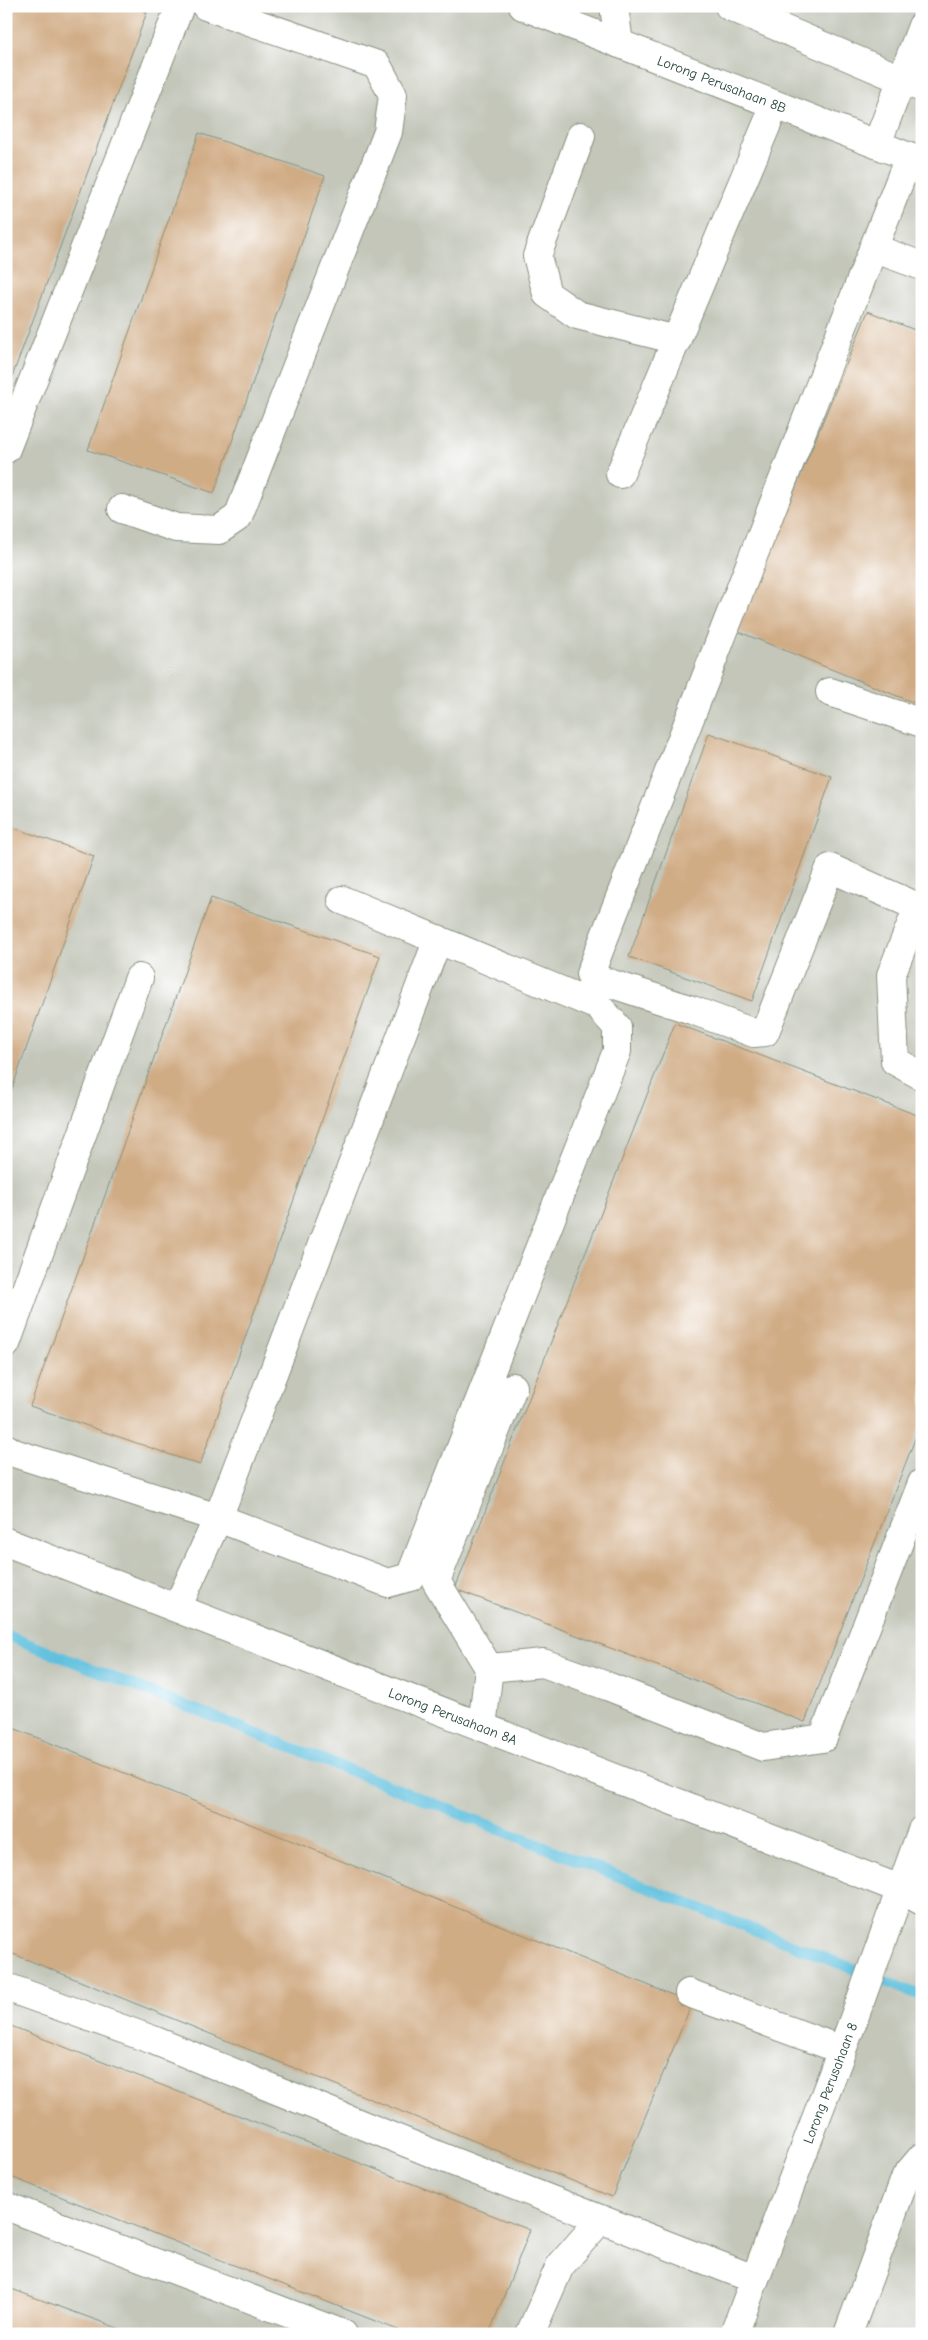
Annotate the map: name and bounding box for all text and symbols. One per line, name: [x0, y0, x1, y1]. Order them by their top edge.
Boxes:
street label: Lorong Perusahaan 8B: [655, 52, 789, 117]
street label: Lorong Perusahaan 8A: [386, 1684, 520, 1749]
street label: Lorong Perusahaan 8: [800, 2020, 861, 2146]

